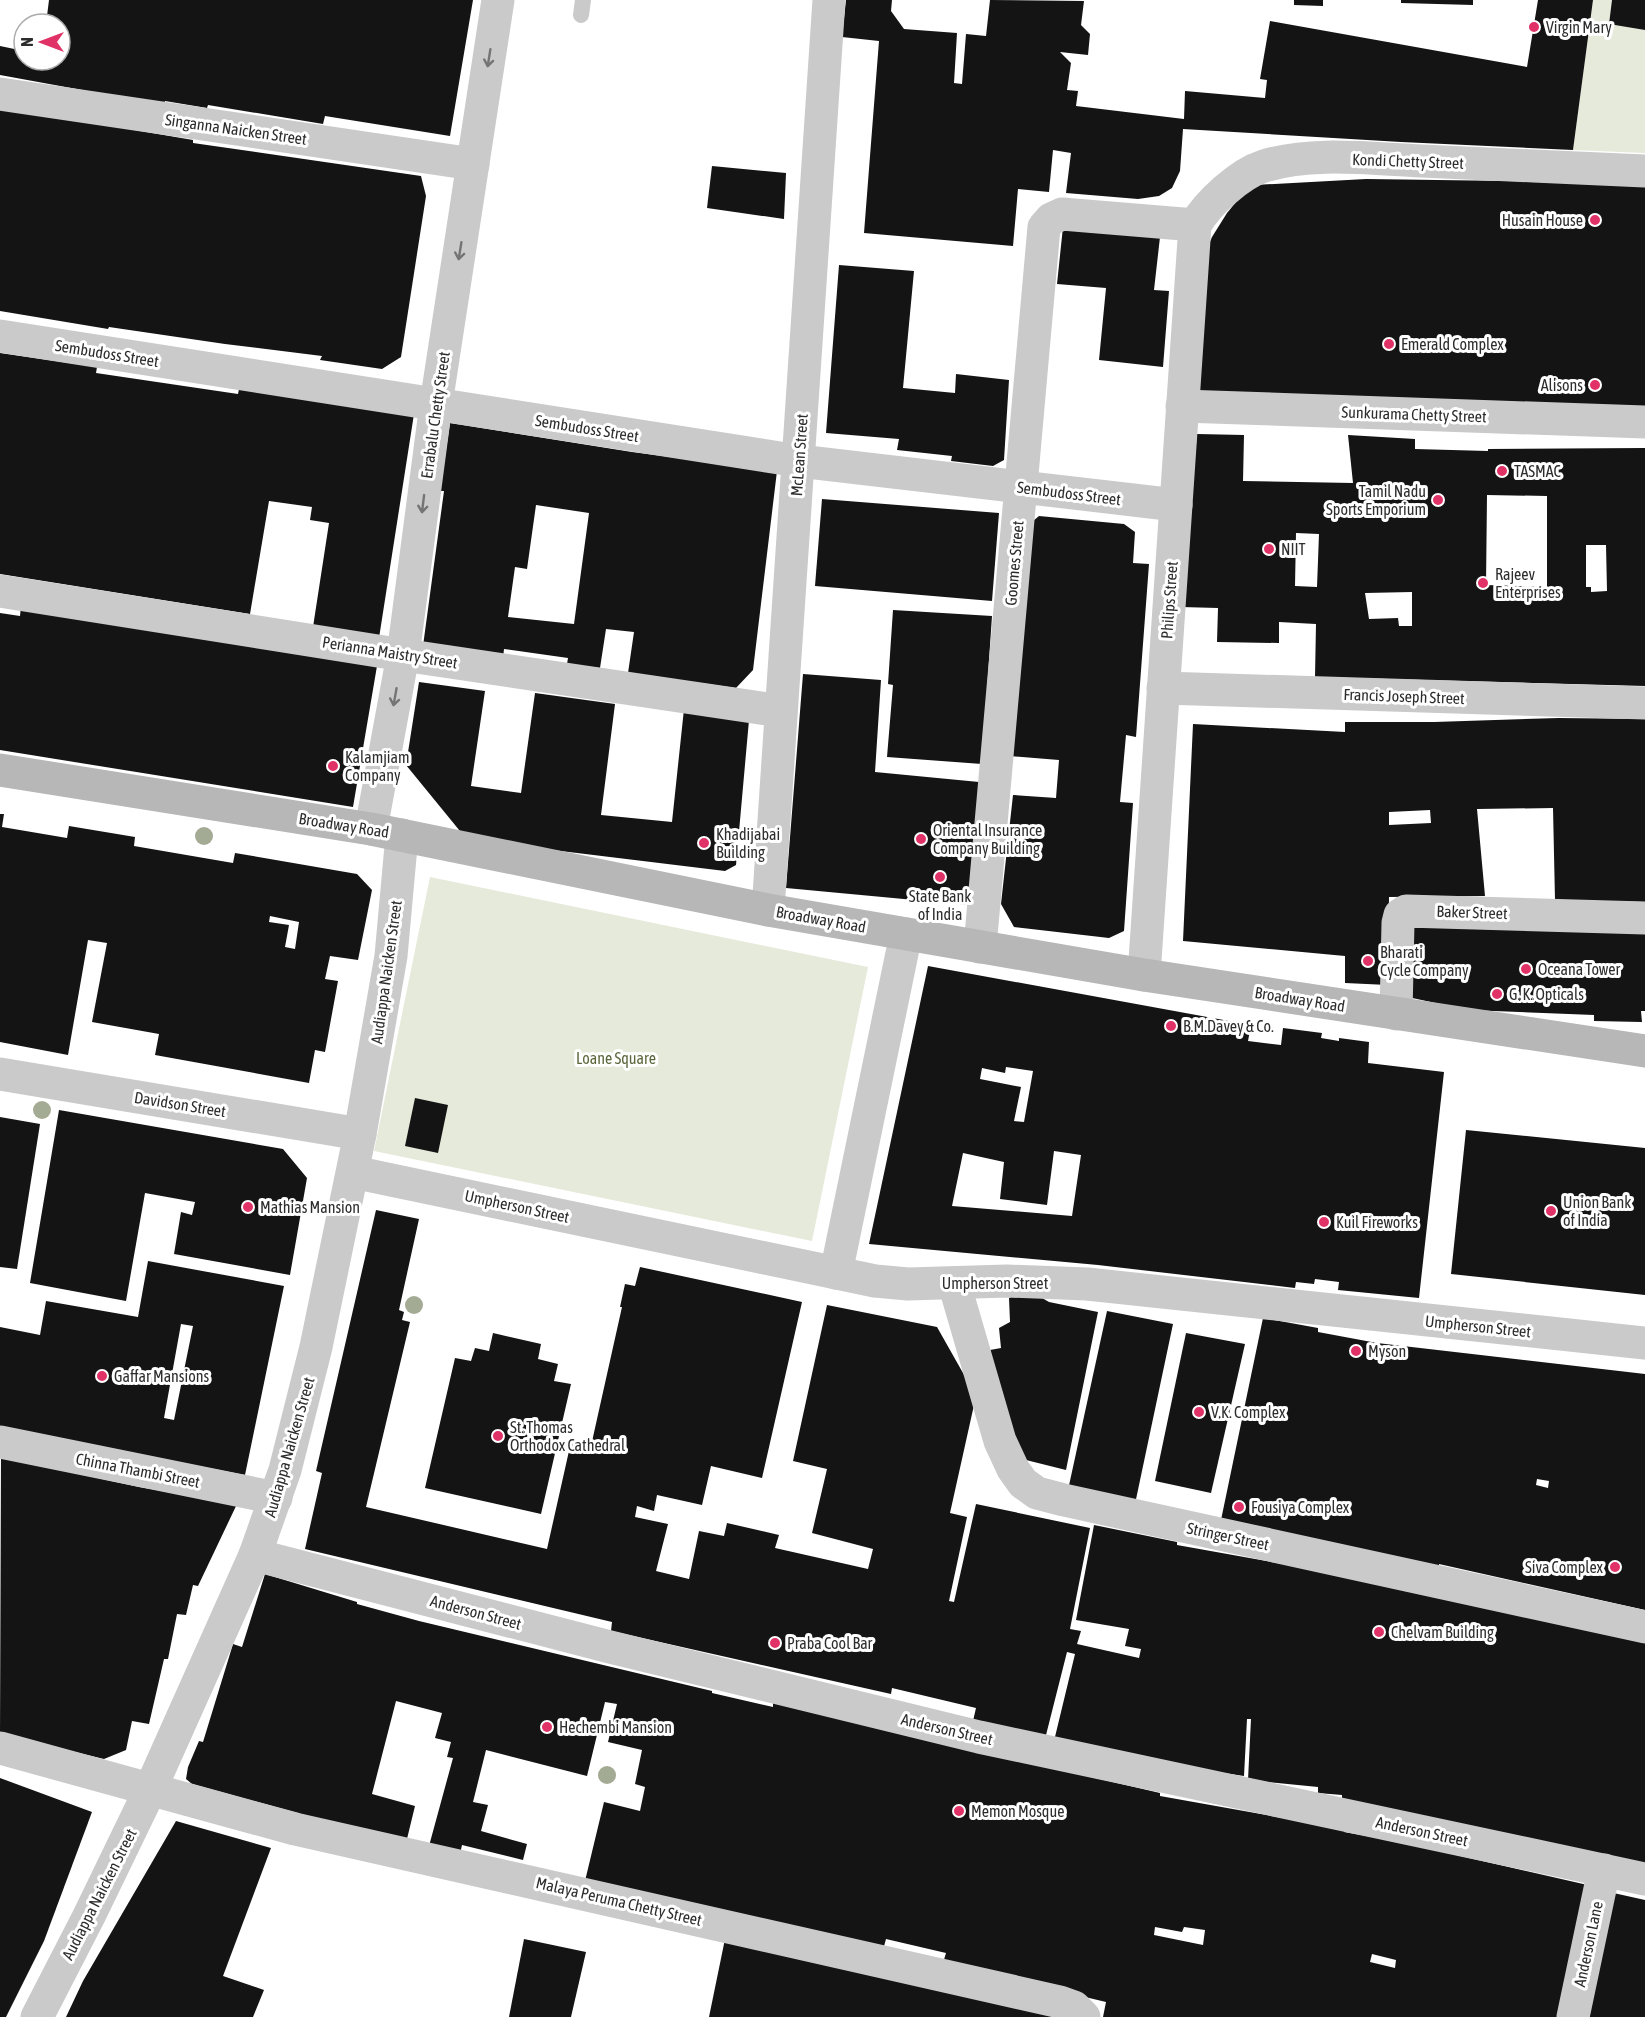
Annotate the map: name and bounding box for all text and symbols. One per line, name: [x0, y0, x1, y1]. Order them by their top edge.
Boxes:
north arrow: [12, 12, 72, 72]
place label: Virgin Mary: [1546, 18, 1612, 37]
marker: Virgin Mary: [1527, 20, 1541, 34]
text: N: [18, 37, 36, 47]
one-way arrow: [484, 47, 495, 67]
street label: Singanna Naicken Street: [164, 110, 308, 149]
street label: Kondi Chetty Street: [1352, 150, 1464, 173]
place label: Husain House: [1502, 211, 1583, 229]
marker: Husain House: [1588, 213, 1602, 227]
one-way arrow: [454, 240, 465, 260]
place label: Emerald Complex: [1401, 335, 1504, 354]
street label: Sembudoss Street: [54, 336, 160, 370]
marker: Emerald Complex: [1382, 337, 1396, 351]
street label: Errabalu Chetty Street: [417, 350, 454, 480]
place label: Alisons: [1541, 376, 1583, 394]
marker: Alisons: [1588, 378, 1602, 392]
street label: Sunkurama Chetty Street: [1341, 402, 1487, 427]
street label: Sembudoss Street: [534, 411, 640, 445]
street label: McLean Street: [787, 413, 811, 497]
place label: TASMAC: [1514, 462, 1561, 480]
marker: TASMAC: [1495, 464, 1509, 478]
street label: Sembudoss Street: [1016, 478, 1122, 508]
place label: Tamil Nadu Sports Emporium: [1326, 482, 1426, 519]
marker: Tamil Nadu Sports Emporium: [1431, 493, 1445, 507]
one-way arrow: [417, 494, 428, 513]
street label: Goomes Street: [1001, 519, 1027, 606]
place label: NIIT: [1281, 540, 1306, 558]
marker: NIIT: [1262, 542, 1276, 556]
street label: Philips Street: [1157, 560, 1182, 639]
place label: Rajeev Enterprises: [1495, 565, 1561, 602]
marker: Rajeev Enterprises: [1476, 576, 1490, 590]
street label: Perianna Maistry Street: [321, 632, 459, 673]
street label: Francis Joseph Street: [1343, 685, 1465, 708]
one-way arrow: [390, 687, 401, 706]
place label: Kalamjiam Company: [345, 748, 409, 785]
marker: Kalamjiam Company: [326, 759, 340, 773]
street label: Broadway Road: [297, 809, 390, 842]
place label: Oriental Insurance Company Building: [933, 821, 1042, 858]
place label: Khadijabai Building: [716, 825, 780, 862]
marker: Oriental Insurance Company Building: [914, 832, 928, 846]
marker: Khadijabai Building: [697, 836, 711, 850]
marker: State Bank of India: [933, 870, 947, 884]
place label: State Bank of India: [909, 887, 971, 923]
street label: Audiappa Naicken Street: [367, 899, 406, 1045]
street label: Broadway Road: [774, 902, 867, 937]
street label: Baker Street: [1436, 902, 1508, 922]
place label: Bharati Cycle Company: [1380, 943, 1469, 980]
marker: Bharati Cycle Company: [1361, 954, 1375, 968]
place label: Oceana Tower: [1538, 960, 1620, 978]
marker: Oceana Tower: [1519, 962, 1533, 976]
street label: Broadway Road: [1253, 983, 1346, 1016]
place label: G. K. Opticals: [1509, 985, 1584, 1004]
marker: G. K. Opticals: [1490, 987, 1504, 1001]
place label: B.M.Davey & Co.: [1183, 1017, 1274, 1036]
marker: B.M.Davey & Co.: [1164, 1019, 1178, 1033]
park label: Loane Square: [576, 1049, 656, 1068]
street label: Davidson Street: [133, 1088, 227, 1120]
street label: Umpherson Street: [463, 1186, 571, 1227]
place label: Union Bank of India: [1563, 1193, 1631, 1229]
place label: Mathias Mansion: [260, 1198, 360, 1216]
marker: Mathias Mansion: [241, 1200, 255, 1214]
marker: Union Bank of India: [1544, 1204, 1558, 1218]
place label: Kuil Fireworks: [1336, 1213, 1418, 1231]
marker: Kuil Fireworks: [1317, 1215, 1331, 1229]
street label: Umpherson Street: [942, 1274, 1049, 1293]
street label: Umpherson Street: [1424, 1311, 1532, 1342]
place label: Myson: [1368, 1342, 1406, 1361]
marker: Myson: [1349, 1344, 1363, 1358]
place label: Gaffar Mansions: [114, 1367, 209, 1385]
marker: Gaffar Mansions: [95, 1369, 109, 1383]
street label: Audiappa Naicken Street: [260, 1375, 319, 1519]
place label: V.K. Complex: [1211, 1403, 1286, 1422]
marker: V.K. Complex: [1192, 1405, 1206, 1419]
place label: St. Thomas Orthodox Cathedral: [510, 1418, 626, 1454]
marker: St. Thomas Orthodox Cathedral: [491, 1429, 505, 1443]
street label: Chinna Thambi Street: [75, 1449, 202, 1491]
place label: Fousiya Complex: [1251, 1498, 1350, 1517]
marker: Fousiya Complex: [1232, 1500, 1246, 1514]
street label: Stringer Street: [1185, 1519, 1271, 1555]
place label: Siva Complex: [1525, 1558, 1604, 1577]
marker: Siva Complex: [1608, 1560, 1622, 1574]
street label: Anderson Street: [429, 1591, 524, 1633]
place label: Chelvam Building: [1391, 1623, 1494, 1642]
marker: Chelvam Building: [1372, 1625, 1386, 1639]
place label: Praba Cool Bar: [787, 1634, 873, 1652]
marker: Praba Cool Bar: [768, 1636, 782, 1650]
street label: Anderson Street: [899, 1710, 995, 1748]
place label: Hechembi Mansion: [559, 1718, 672, 1736]
marker: Hechembi Mansion: [540, 1720, 554, 1734]
place label: Memon Mosque: [971, 1802, 1064, 1821]
marker: Memon Mosque: [952, 1804, 966, 1818]
street label: Anderson Street: [1374, 1812, 1470, 1850]
street label: Audiappa Naicken Street: [58, 1825, 141, 1963]
street label: Malaya Peruma Chetty Street: [534, 1873, 704, 1930]
street label: Anderson Lane: [1570, 1900, 1606, 1988]

